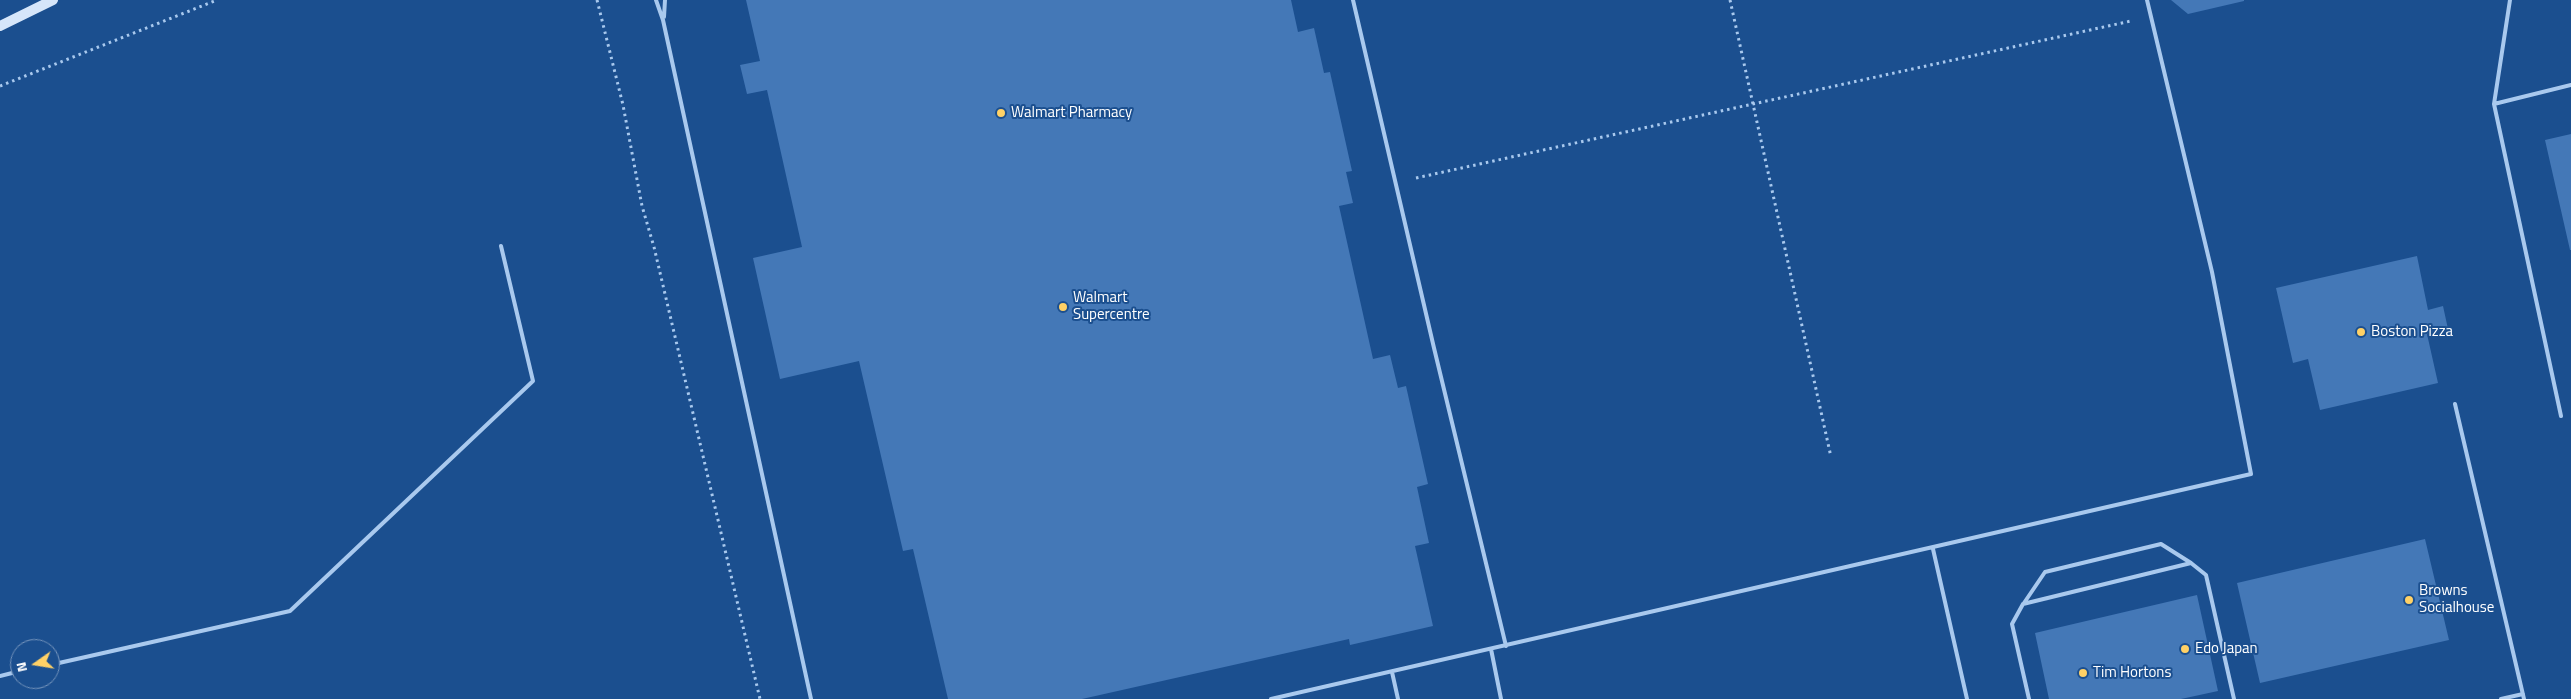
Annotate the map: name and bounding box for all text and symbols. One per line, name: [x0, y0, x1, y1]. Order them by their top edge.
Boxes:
place label: Walmart Pharmacy: [1011, 104, 1132, 122]
marker: Walmart Pharmacy: [995, 107, 1007, 119]
place label: Walmart Supercentre: [1073, 289, 1150, 324]
marker: Walmart Supercentre: [1057, 301, 1069, 313]
place label: Boston Pizza: [2371, 323, 2453, 341]
marker: Boston Pizza: [2355, 326, 2367, 338]
place label: Browns Socialhouse: [2419, 582, 2494, 617]
marker: Browns Socialhouse: [2403, 594, 2415, 606]
north arrow: [10, 639, 60, 689]
place label: Edo Japan: [2195, 640, 2258, 658]
marker: Edo Japan: [2179, 643, 2191, 655]
text: N: [10, 660, 32, 674]
place label: Tim Hortons: [2093, 664, 2171, 682]
marker: Tim Hortons: [2077, 667, 2089, 679]

